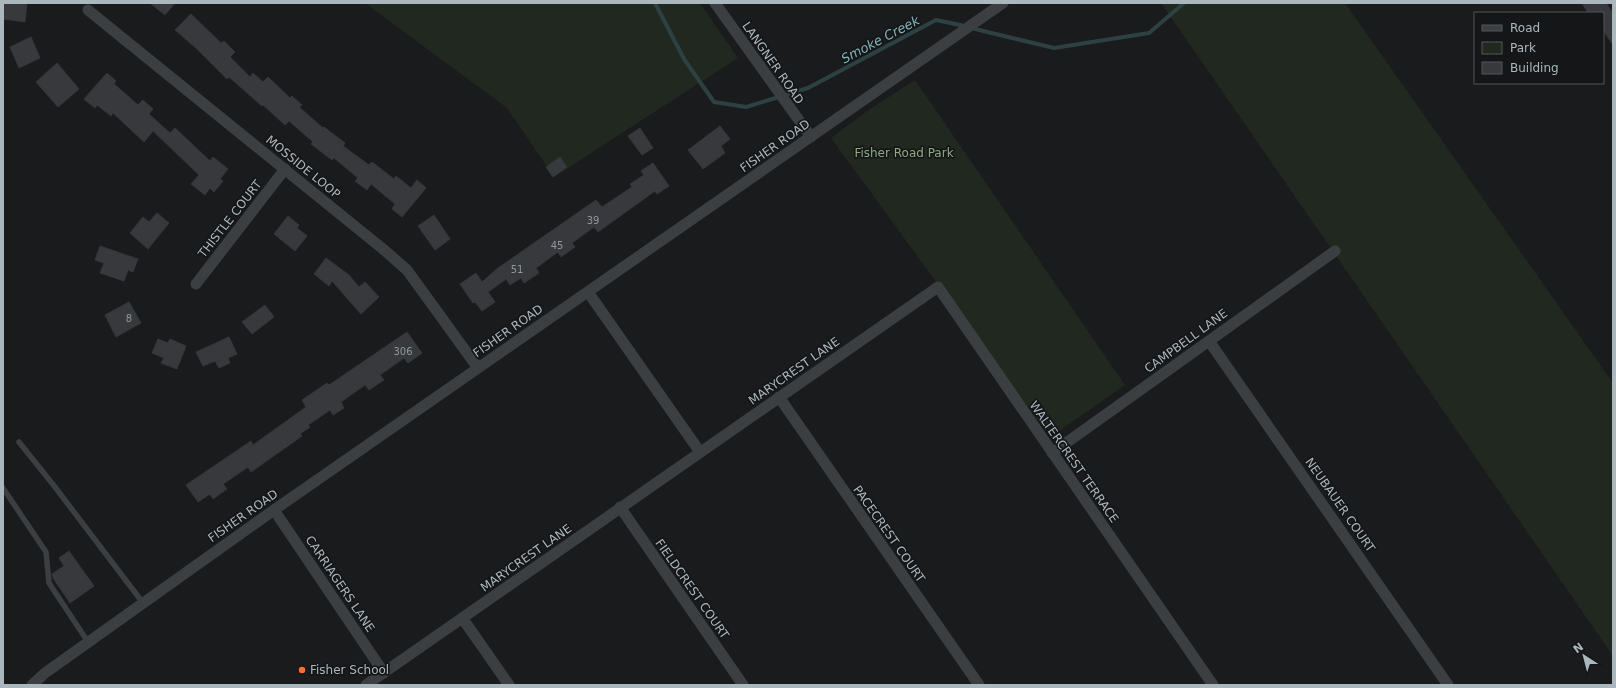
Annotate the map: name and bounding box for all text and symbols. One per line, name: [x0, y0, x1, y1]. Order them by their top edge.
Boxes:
water label: Smoke Creek: [839, 12, 922, 66]
legend: [1474, 12, 1604, 84]
street label: LANGNER ROAD: [739, 19, 807, 107]
text: Road: [1510, 21, 1540, 35]
text: Park: [1510, 41, 1536, 55]
text: Building: [1510, 61, 1559, 75]
street label: FISHER ROAD: [737, 117, 813, 175]
street label: MOSSIDE LOOP: [263, 133, 343, 201]
park label: Fisher Road Park: [854, 146, 954, 160]
street label: THISTLE COURT: [195, 177, 265, 261]
house number: 39: [587, 215, 599, 226]
house number: 45: [551, 240, 563, 251]
house number: 51: [511, 264, 523, 275]
street label: FISHER ROAD: [470, 302, 546, 360]
street label: CAMPBELL LANE: [1142, 306, 1230, 376]
house number: 8: [126, 313, 132, 324]
street label: MARYCREST LANE: [746, 334, 842, 408]
house number: 306: [393, 346, 413, 357]
street label: WALTERCREST TERRACE: [1027, 399, 1121, 525]
street label: NEUBAUER COURT: [1302, 455, 1378, 555]
street label: PACECREST COURT: [850, 483, 928, 586]
street label: FISHER ROAD: [205, 487, 281, 545]
street label: MARYCREST LANE: [478, 521, 574, 595]
street label: CARRIAGERS LANE: [303, 533, 377, 635]
street label: FIELDCREST COURT: [652, 536, 732, 642]
north arrow: [1564, 636, 1604, 676]
text: N: [1571, 640, 1586, 656]
place label: Fisher School: [310, 663, 389, 677]
marker: Fisher School: [297, 665, 307, 675]

